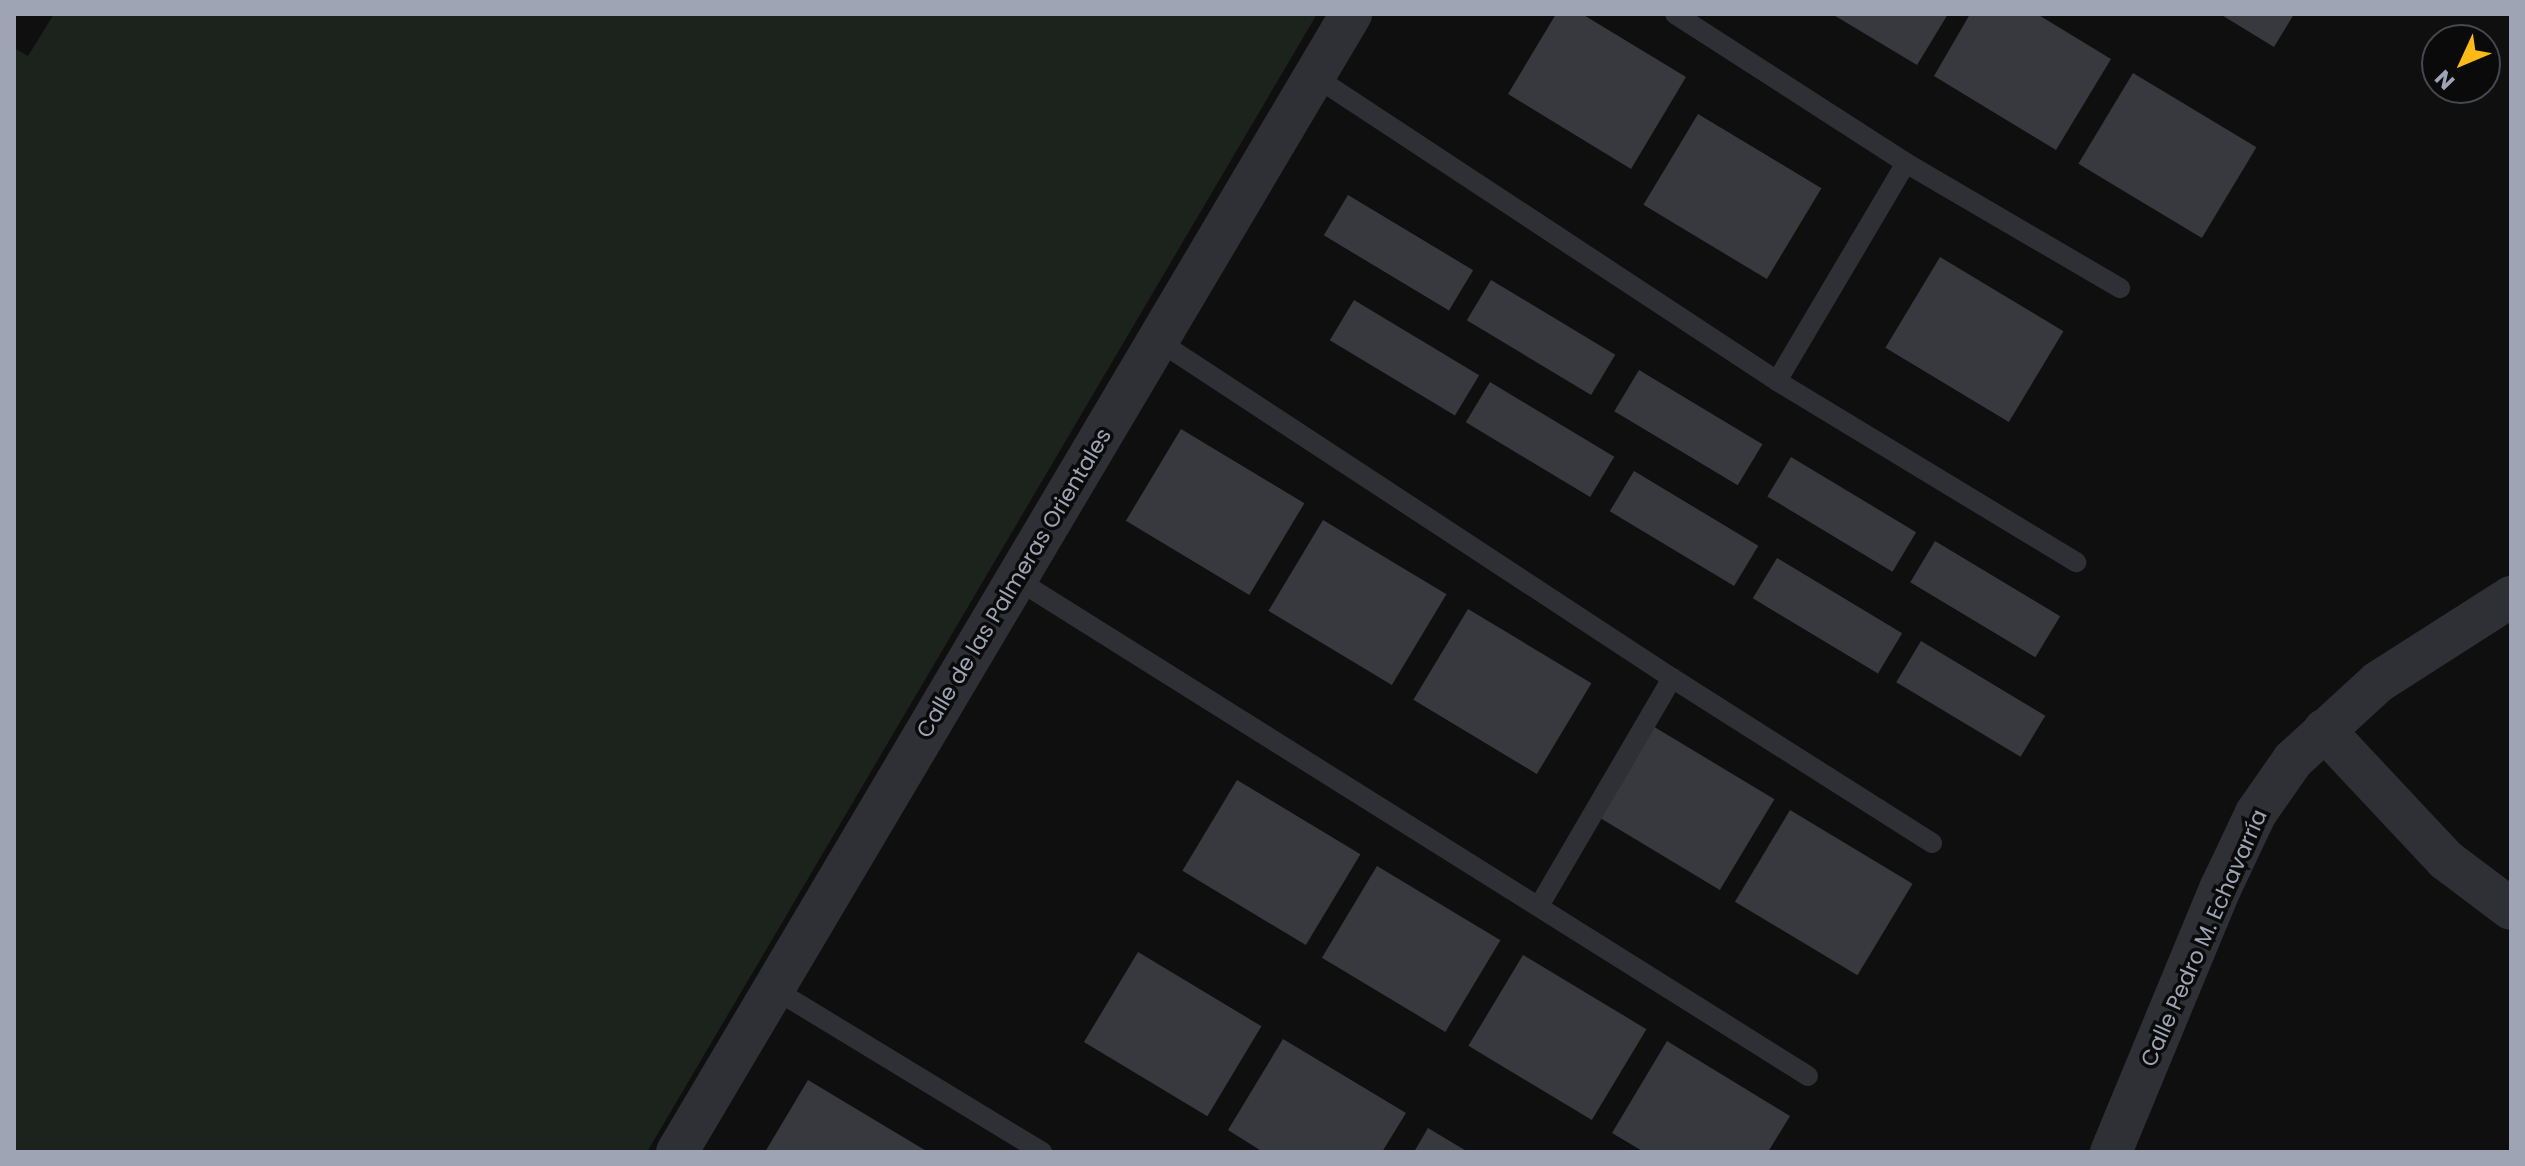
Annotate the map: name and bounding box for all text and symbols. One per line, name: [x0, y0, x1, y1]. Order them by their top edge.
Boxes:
north arrow: [2421, 24, 2501, 104]
text: N: [2428, 63, 2462, 96]
street label: Calle de las Palmeras Orientales: [911, 424, 1117, 742]
street label: Calle Pedro M. Echavarría: [2135, 805, 2273, 1071]

